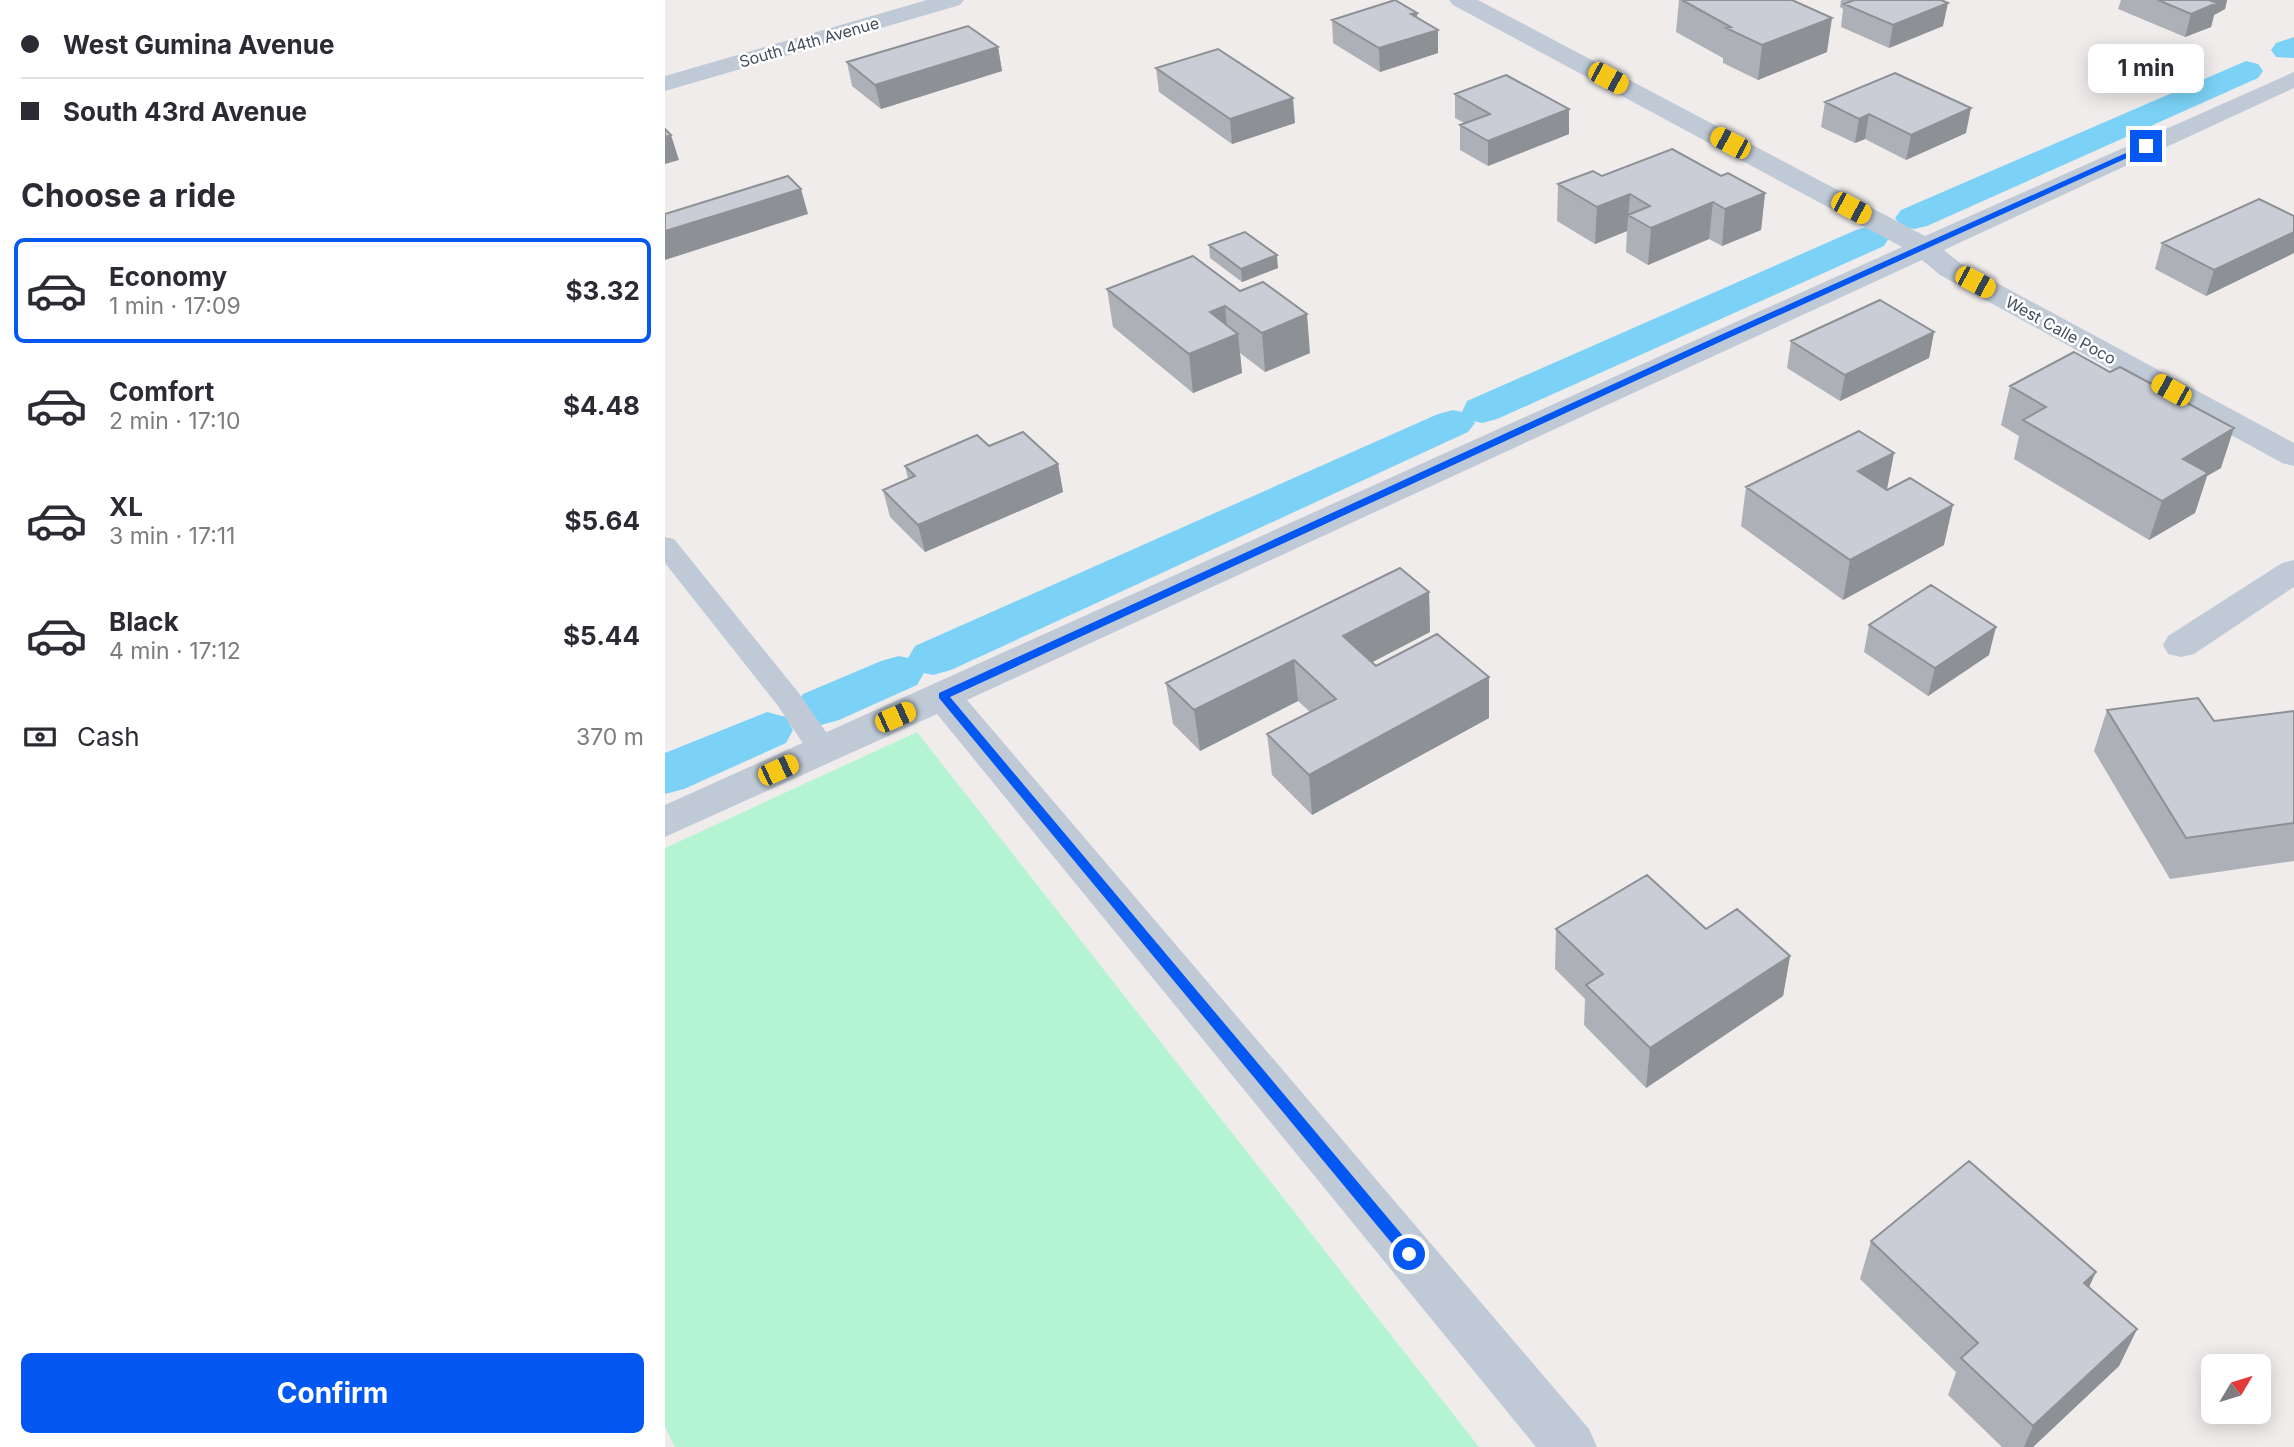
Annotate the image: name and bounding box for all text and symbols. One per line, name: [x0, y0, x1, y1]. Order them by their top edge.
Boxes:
street label: South 44th Avenue: [737, 12, 881, 72]
text: West Gumina Avenue: [63, 29, 334, 60]
callout: 1 min: [2088, 44, 2204, 94]
text: 1 min: [2118, 54, 2174, 82]
car: [1585, 59, 1632, 97]
text: South 43rd Avenue: [63, 96, 307, 127]
car: [1707, 124, 1754, 162]
route end: [2130, 130, 2162, 162]
text: Choose a ride: [21, 176, 236, 215]
car: [1828, 189, 1875, 227]
icon: car: [25, 259, 88, 322]
text: Economy: [109, 261, 227, 292]
car: [1952, 263, 1999, 301]
text: $3.32: [565, 275, 640, 306]
street label: West Calle Poco: [2002, 291, 2120, 369]
text: 1 min · 17:09: [109, 292, 241, 320]
car: [2148, 371, 2195, 409]
icon: car: [25, 374, 88, 437]
text: Comfort: [109, 376, 214, 407]
text: $4.48: [563, 390, 640, 421]
text: 2 min · 17:10: [109, 407, 240, 435]
icon: car: [25, 489, 88, 552]
text: XL: [109, 491, 143, 522]
text: $5.64: [565, 505, 640, 536]
text: 3 min · 17:11: [109, 522, 235, 550]
icon: car: [25, 604, 88, 667]
text: Black: [109, 606, 179, 637]
text: $5.44: [563, 620, 640, 651]
text: 4 min · 17:12: [109, 637, 241, 665]
car: [872, 699, 919, 735]
icon: cash: [21, 718, 59, 756]
text: Cash: [77, 721, 140, 752]
text: 370 m: [576, 723, 644, 751]
car: [755, 752, 802, 788]
route start: [1393, 1238, 1425, 1270]
button: Confirm: [21, 1353, 644, 1433]
north arrow: [2201, 1354, 2271, 1424]
map controls: [2201, 1354, 2271, 1424]

